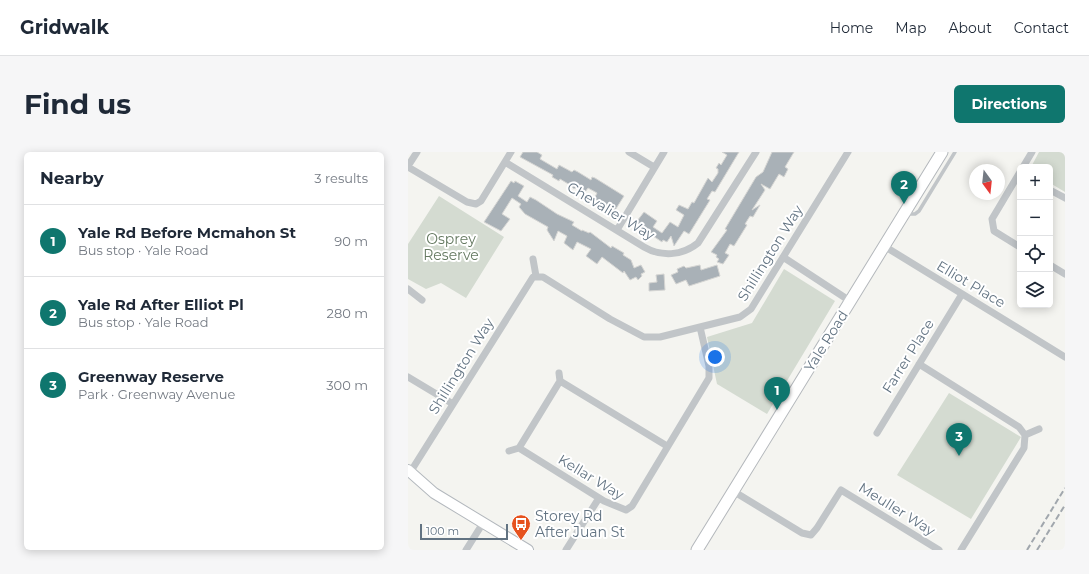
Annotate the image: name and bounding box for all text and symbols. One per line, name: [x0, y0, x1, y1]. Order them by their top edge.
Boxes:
text: Gridwalk: [20, 16, 109, 39]
text: Home: [830, 19, 873, 37]
text: Map: [895, 19, 926, 37]
text: About: [948, 19, 992, 37]
text: Contact: [1014, 19, 1069, 37]
button: Directions: [954, 85, 1065, 123]
text: Find us: [24, 87, 131, 121]
north arrow: [969, 164, 1005, 200]
map controls: [1017, 164, 1053, 308]
button: +: [1017, 164, 1053, 200]
text: Nearby: [40, 168, 104, 188]
text: 3 results: [314, 170, 368, 186]
pin: 2: [891, 171, 917, 204]
street label: Chevalier Way: [564, 178, 658, 244]
button: −: [1017, 200, 1053, 236]
street label: Shillington Way: [733, 201, 807, 304]
text: Yale Rd Before Mcmahon St: [78, 223, 296, 242]
park label: Osprey Reserve: [423, 230, 479, 264]
text: 1: [50, 233, 56, 249]
text: 90 m: [334, 233, 368, 249]
button: locate: [1017, 236, 1053, 272]
text: Bus stop · Yale Road: [78, 242, 209, 258]
street label: Elliot Place: [933, 256, 1009, 312]
button: layers: [1017, 272, 1053, 308]
text: Yale Rd After Elliot Pl: [78, 295, 244, 314]
text: 2: [49, 305, 57, 321]
text: 280 m: [327, 305, 368, 321]
street label: Yale Road: [800, 307, 852, 375]
text: Bus stop · Yale Road: [78, 314, 209, 330]
street label: Shillington Way: [424, 314, 498, 417]
street label: Farrer Place: [878, 316, 938, 396]
your location: [705, 347, 725, 367]
text: Greenway Reserve: [78, 367, 224, 386]
text: 3: [49, 377, 57, 393]
text: 300 m: [326, 377, 368, 393]
pin: 1: [764, 377, 790, 410]
text: Park · Greenway Avenue: [78, 386, 235, 402]
pin: 3: [946, 423, 972, 456]
street label: Kellar Way: [555, 450, 627, 504]
street label: Meuller Way: [855, 478, 939, 540]
place label: Storey Rd After Juan St: [535, 507, 625, 541]
bus stop icon: Storey Rd After Juan St: [510, 513, 532, 541]
scale bar: [420, 522, 508, 541]
text: 100 m: [426, 524, 459, 538]

